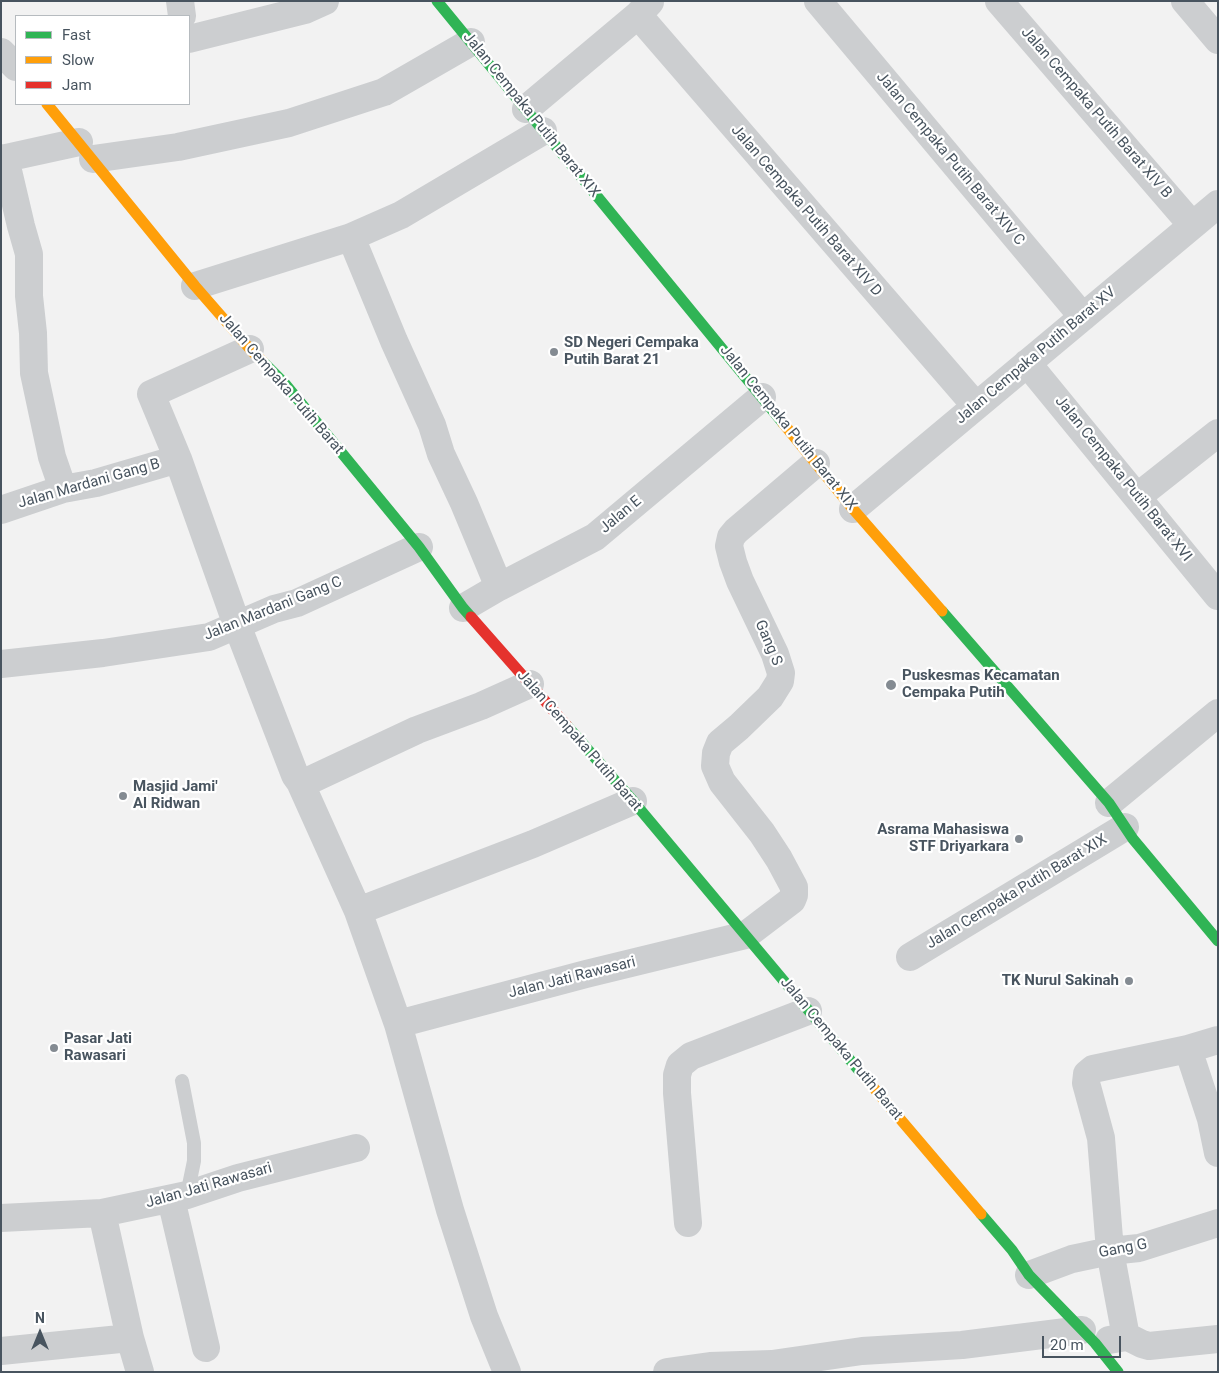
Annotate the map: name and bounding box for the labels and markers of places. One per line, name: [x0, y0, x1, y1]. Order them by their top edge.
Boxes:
place label: SD Negeri Cempaka Putih Barat 21: [564, 334, 699, 369]
marker: SD Negeri Cempaka Putih Barat 21: [548, 346, 560, 358]
place label: Puskesmas Kecamatan Cempaka Putih: [902, 667, 1060, 702]
marker: Puskesmas Kecamatan Cempaka Putih: [884, 678, 898, 692]
place label: Masjid Jami' Al Ridwan: [133, 778, 218, 813]
marker: Masjid Jami' Al Ridwan: [117, 790, 129, 802]
place label: Asrama Mahasiswa STF Driyarkara: [877, 821, 1009, 856]
marker: Asrama Mahasiswa STF Driyarkara: [1013, 833, 1025, 845]
place label: TK Nurul Sakinah: [1002, 972, 1119, 990]
marker: TK Nurul Sakinah: [1123, 975, 1135, 987]
place label: Pasar Jati Rawasari: [64, 1030, 132, 1065]
marker: Pasar Jati Rawasari: [48, 1042, 60, 1054]

